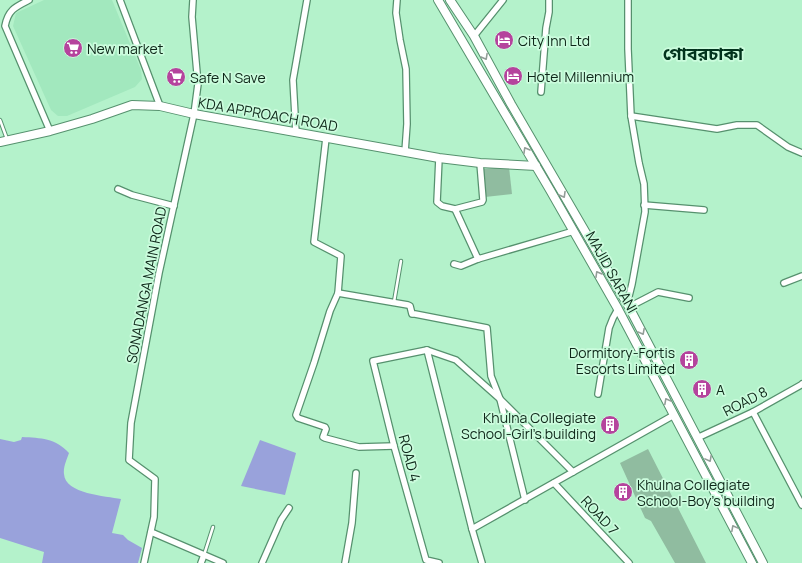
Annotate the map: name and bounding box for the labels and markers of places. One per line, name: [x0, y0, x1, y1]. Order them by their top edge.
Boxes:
hotel icon: City Inn Ltd: [493, 29, 515, 51]
place label: City Inn Ltd: [518, 31, 590, 50]
supermarket icon: New market: [62, 37, 84, 59]
place label: New market: [87, 39, 164, 58]
hotel icon: Hotel Millennium: [502, 65, 524, 87]
supermarket icon: Safe N Save: [165, 66, 187, 88]
place label: Hotel Millennium: [527, 67, 634, 86]
place label: Safe N Save: [190, 68, 266, 87]
place label: Dormitory-Fortis Escorts Limited: [569, 343, 675, 378]
building icon: Dormitory-Fortis Escorts Limited: [678, 349, 700, 371]
building icon: A: [691, 378, 713, 400]
place label: A: [716, 380, 725, 399]
place label: Khulna Collegiate School-Girl's building: [461, 408, 596, 443]
building icon: Khulna Collegiate School-Girl's building: [599, 414, 621, 436]
place label: Khulna Collegiate School-Boy's building: [637, 475, 775, 510]
building icon: Khulna Collegiate School-Boy's building: [612, 481, 634, 503]

